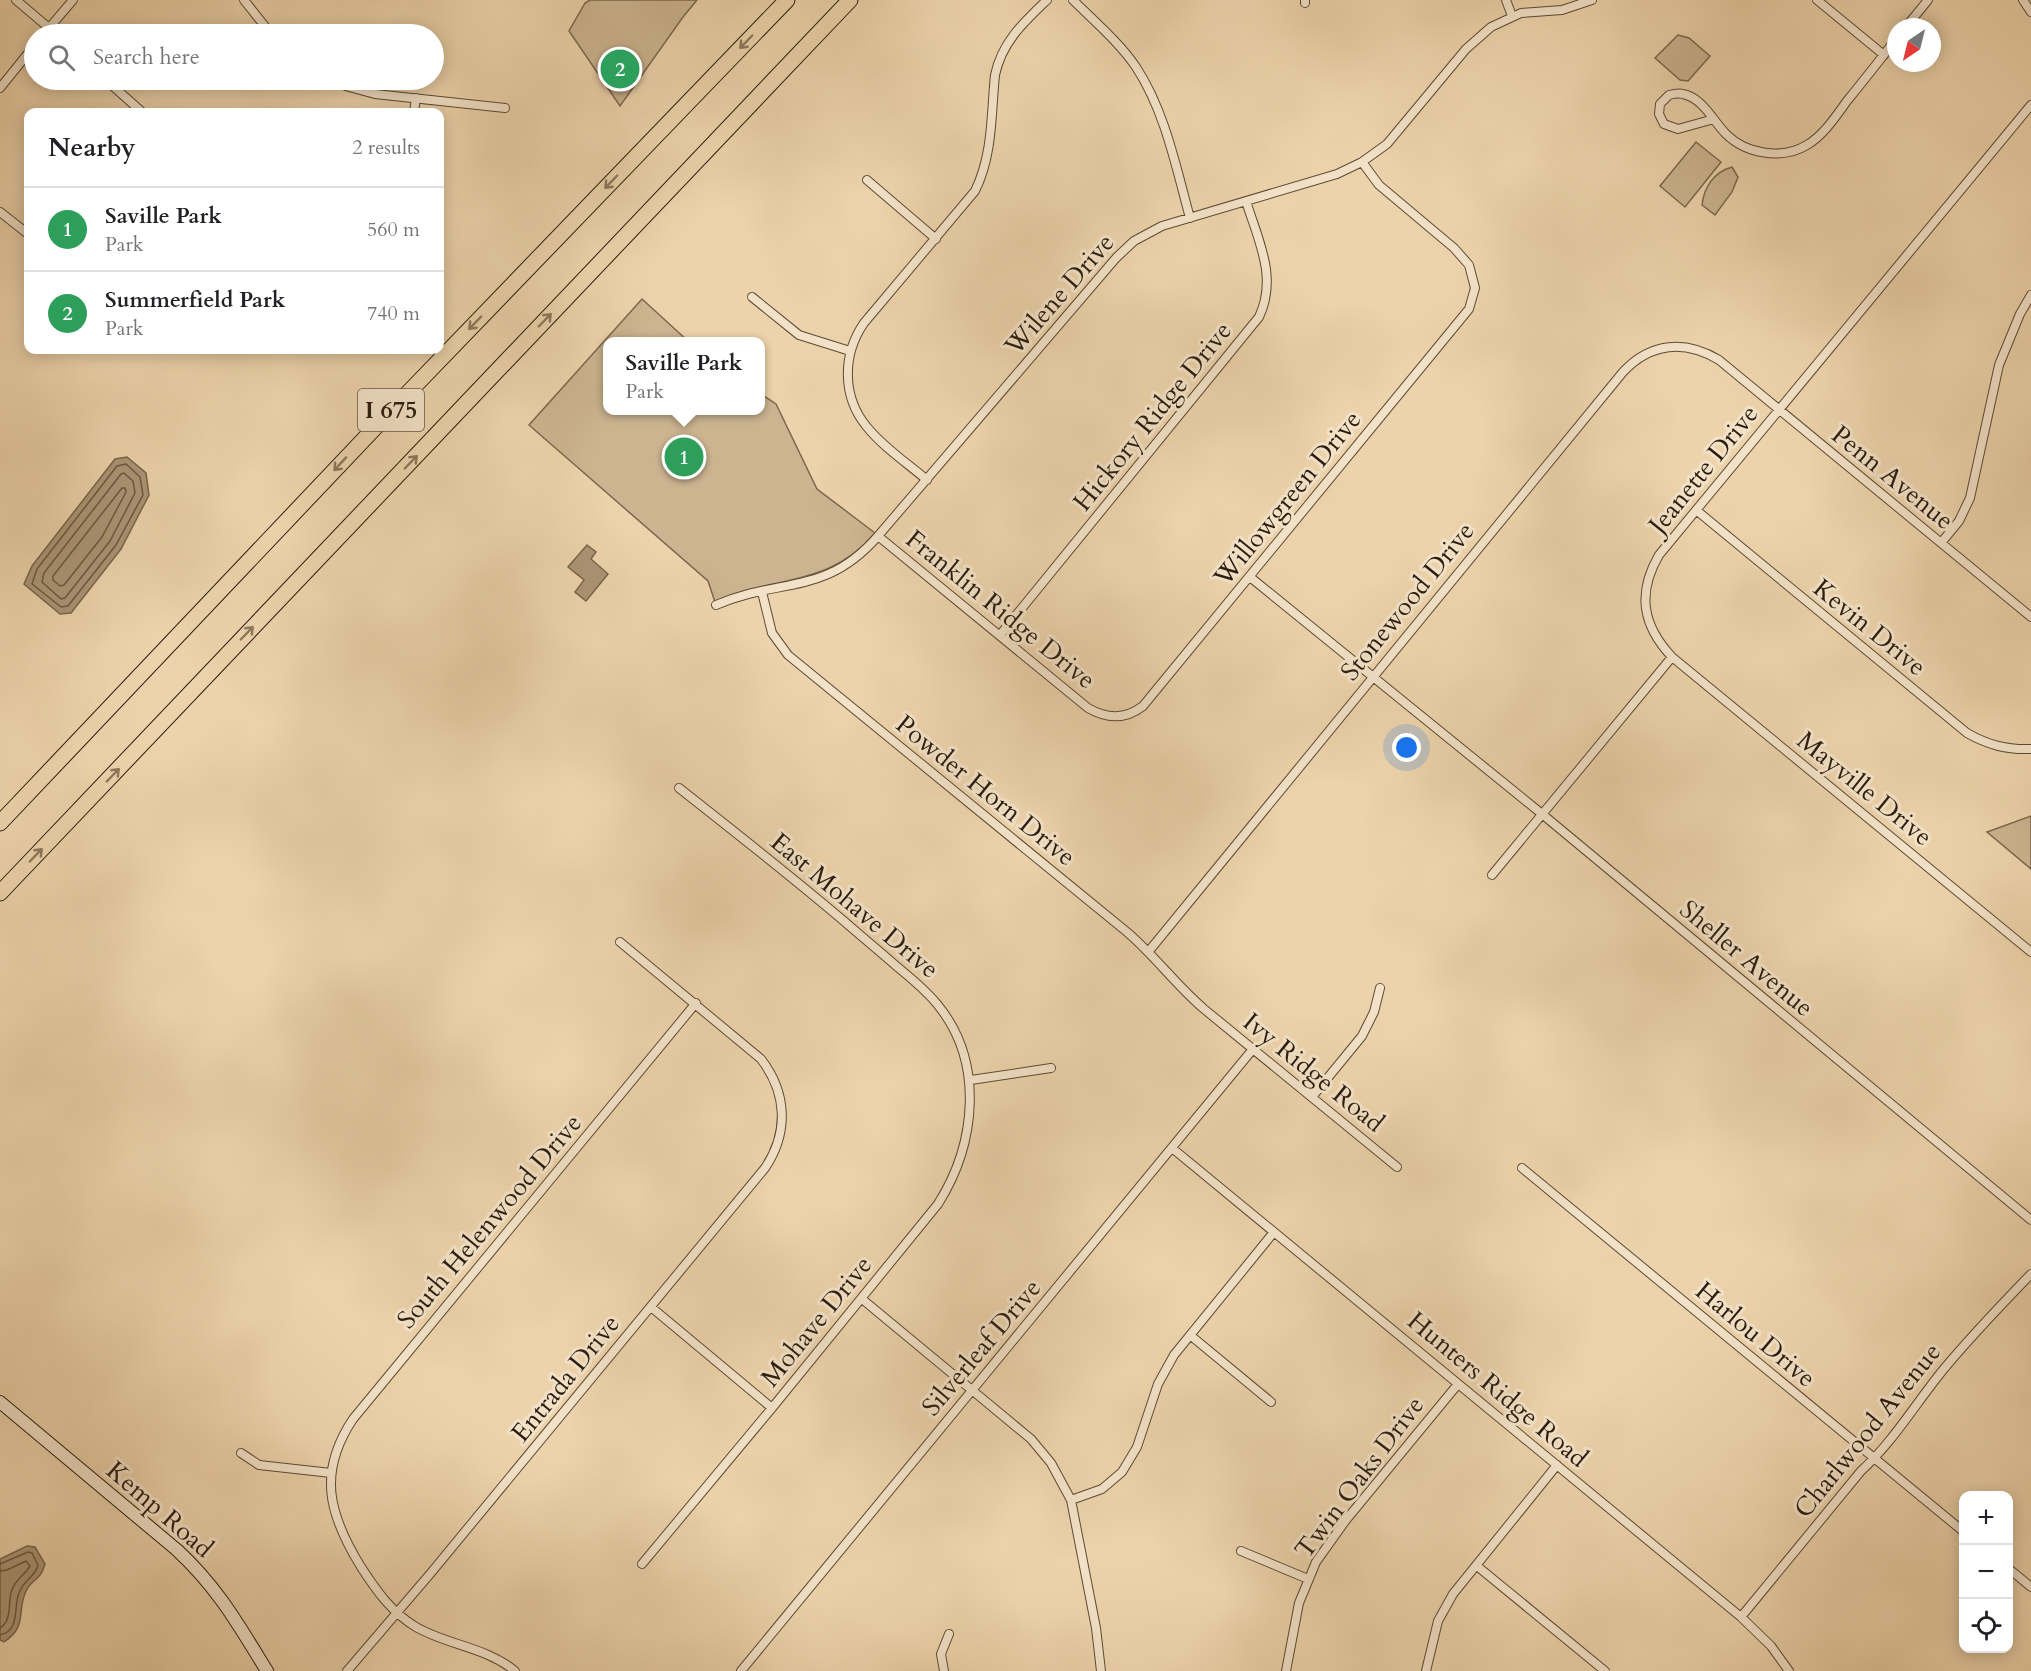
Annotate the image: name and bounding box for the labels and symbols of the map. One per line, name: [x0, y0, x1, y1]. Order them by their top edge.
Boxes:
north arrow: [1887, 18, 1941, 72]
one-way arrow: [739, 35, 753, 50]
pin: 2: [600, 46, 640, 92]
one-way arrow: [603, 175, 618, 190]
street label: Wilene Drive: [996, 226, 1122, 364]
one-way arrow: [538, 313, 552, 328]
street label: Hickory Ridge Drive: [1065, 314, 1240, 518]
one-way arrow: [468, 315, 482, 330]
road number: I 675: [358, 389, 424, 431]
street label: Jeanette Drive: [1638, 397, 1766, 544]
street label: Willowgreen Drive: [1205, 403, 1369, 594]
street label: Penn Avenue: [1824, 417, 1961, 538]
pin: 1: [664, 434, 704, 480]
one-way arrow: [403, 454, 418, 469]
one-way arrow: [333, 456, 348, 471]
street label: Stonewood Drive: [1333, 515, 1482, 688]
street label: Franklin Ridge Drive: [898, 522, 1103, 697]
street label: Kevin Drive: [1806, 571, 1934, 684]
one-way arrow: [240, 626, 255, 641]
street label: Powder Horn Drive: [888, 707, 1083, 874]
street label: Mayville Drive: [1790, 723, 1940, 854]
your location: [1392, 733, 1421, 762]
one-way arrow: [106, 767, 120, 782]
street label: East Mohave Drive: [763, 824, 946, 986]
one-way arrow: [29, 848, 43, 863]
street label: Sheller Avenue: [1672, 892, 1821, 1025]
street label: Ivy Ridge Road: [1236, 1005, 1392, 1140]
street label: South Helenwood Drive: [389, 1107, 590, 1336]
street label: Mohave Drive: [753, 1249, 880, 1394]
street label: Silverleaf Drive: [914, 1271, 1049, 1423]
street label: Harlou Drive: [1688, 1274, 1823, 1395]
street label: Hunters Ridge Road: [1400, 1303, 1595, 1475]
street label: Entrada Drive: [503, 1307, 628, 1449]
street label: Charlwood Avenue: [1786, 1336, 1949, 1525]
street label: Twin Oaks Drive: [1287, 1389, 1432, 1566]
street label: Kemp Road: [99, 1453, 221, 1566]

